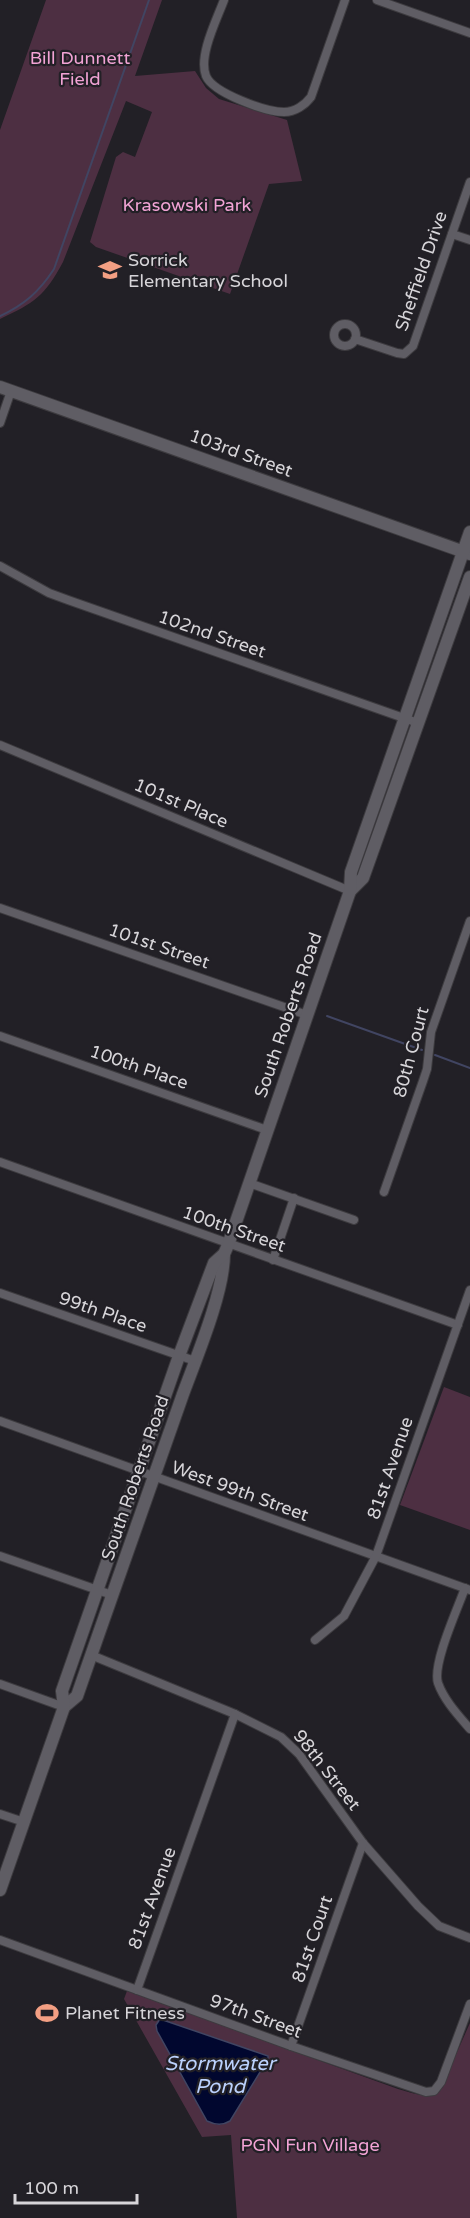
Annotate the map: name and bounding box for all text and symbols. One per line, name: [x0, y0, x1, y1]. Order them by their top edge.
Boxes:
park label: Bill Dunnett Field: [30, 47, 130, 90]
park label: Krasowski Park: [123, 194, 252, 216]
street label: Sheffield Drive: [390, 208, 452, 334]
place label: Sorrick Elementary School: [128, 249, 288, 292]
school or university icon: Sorrick Elementary School: [97, 257, 123, 283]
street label: 103rd Street: [186, 424, 296, 482]
street label: 102nd Street: [155, 605, 269, 663]
street label: 101st Place: [131, 773, 231, 833]
street label: 101st Street: [106, 918, 213, 974]
street label: South Roberts Road: [249, 930, 327, 1100]
street label: 80th Court: [388, 1004, 434, 1100]
street label: 100th Place: [87, 1040, 191, 1094]
street label: 100th Street: [179, 1201, 289, 1257]
street label: 99th Place: [56, 1287, 150, 1337]
street label: South Roberts Road: [96, 1393, 174, 1563]
street label: 81st Avenue: [362, 1414, 418, 1522]
street label: West 99th Street: [168, 1456, 312, 1526]
street label: 98th Street: [289, 1725, 365, 1815]
street label: 81st Avenue: [123, 1844, 181, 1952]
street label: 81st Court: [287, 1892, 337, 1985]
street label: 97th Street: [207, 1989, 305, 2043]
sports icon: Planet Fitness: [34, 2000, 60, 2026]
place label: Planet Fitness: [65, 2002, 185, 2024]
water label: Stormwater Pond: [165, 2052, 278, 2099]
park label: PGN Fun Village: [240, 2134, 380, 2156]
scale bar: [15, 2167, 136, 2205]
text: 100 m: [24, 2177, 79, 2199]

